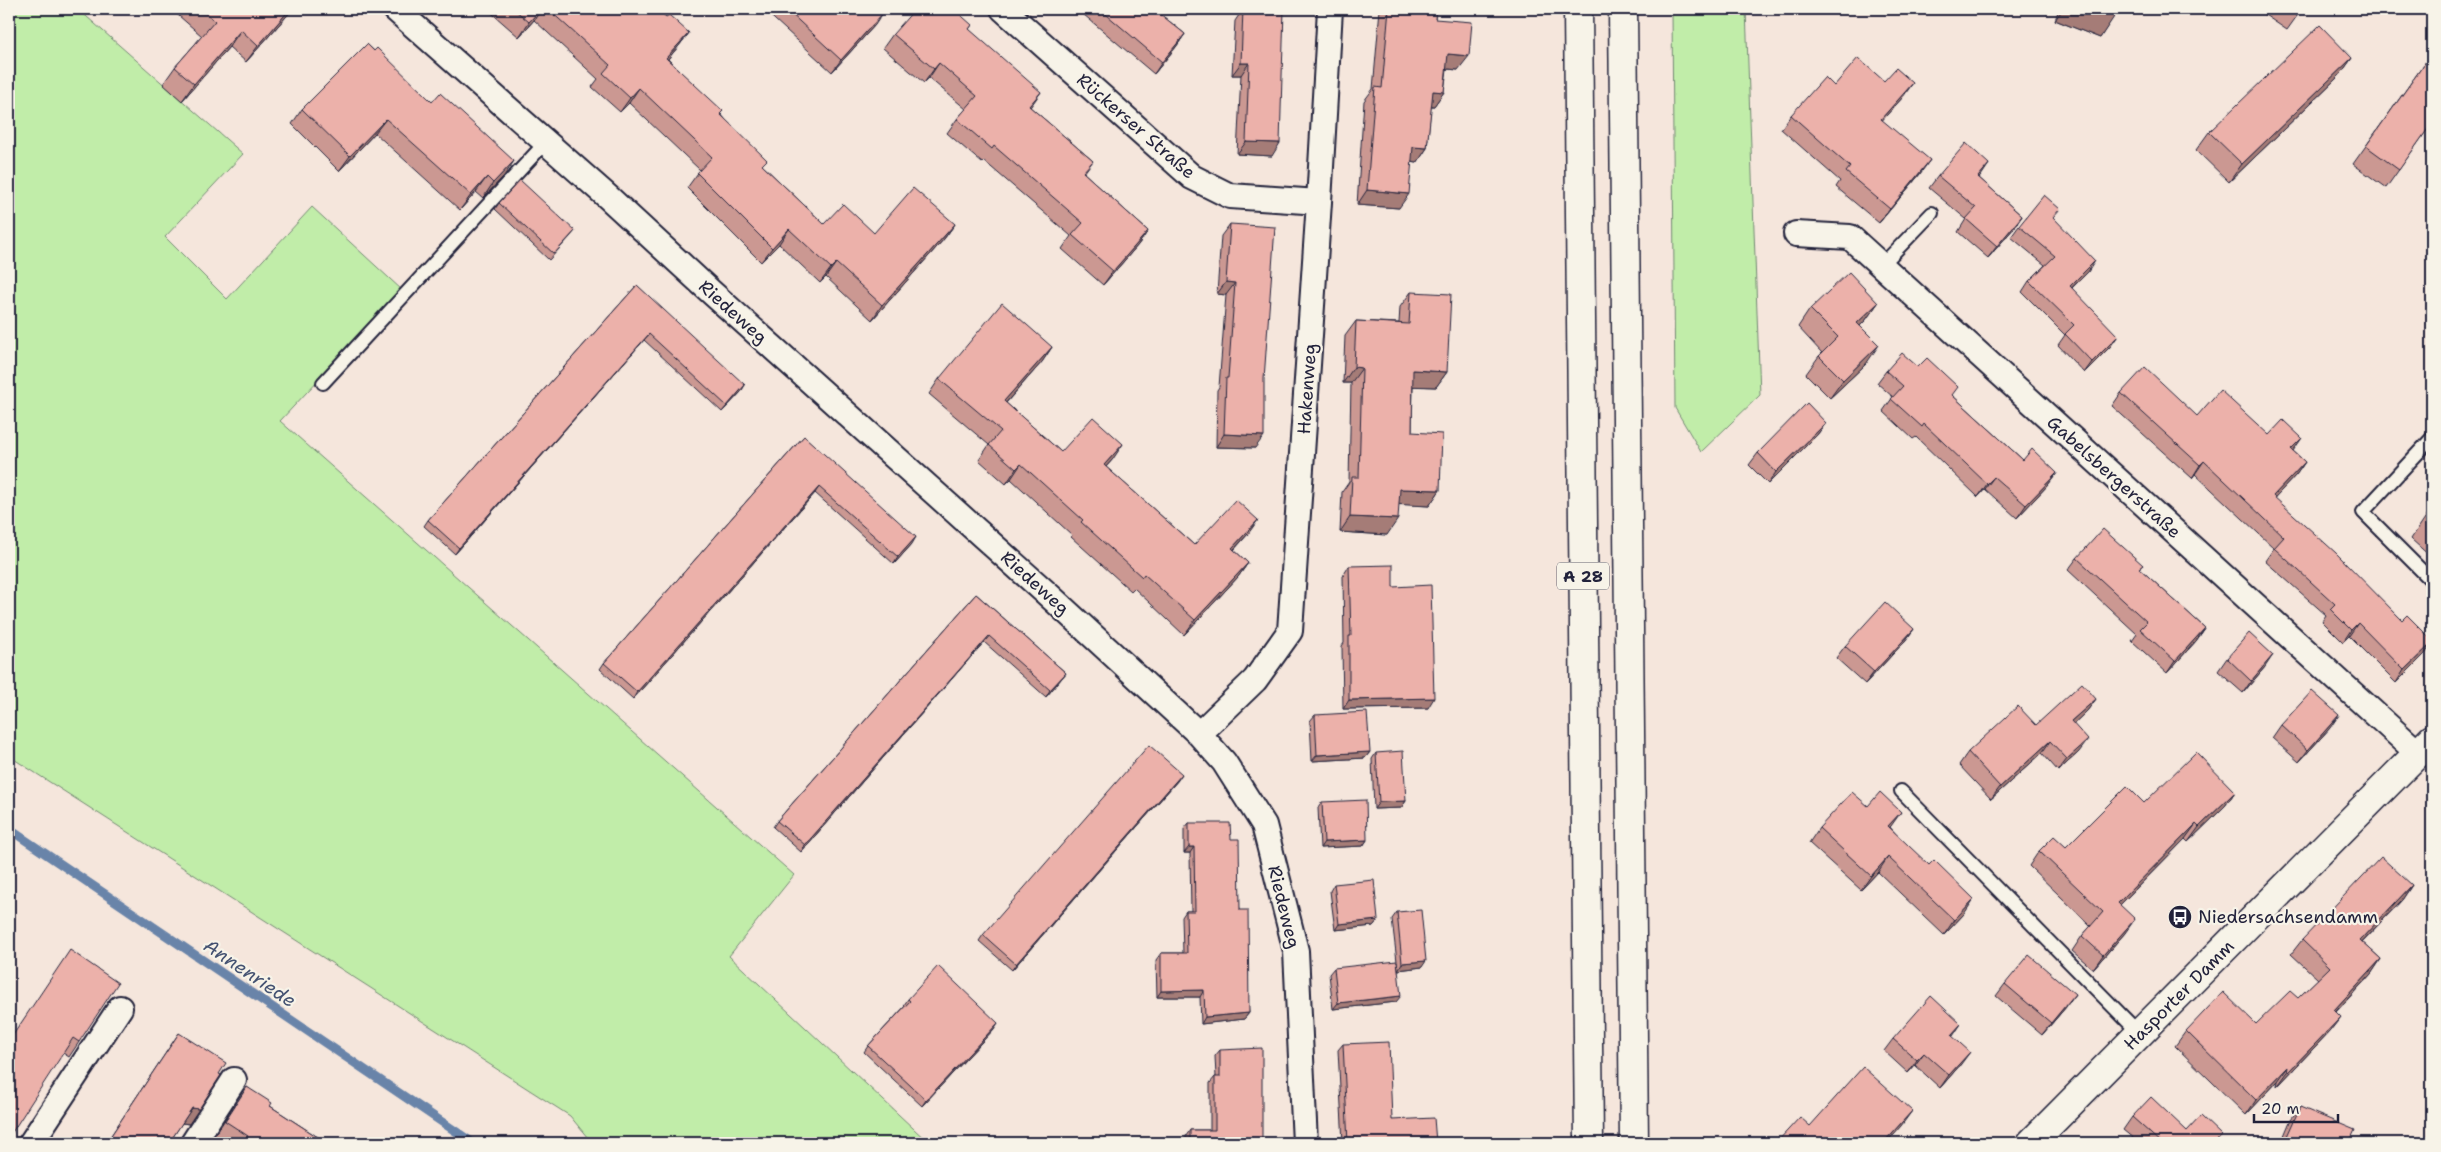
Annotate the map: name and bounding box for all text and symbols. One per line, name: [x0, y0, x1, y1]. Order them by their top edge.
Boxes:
street label: Rückerser Straße: [1072, 68, 1200, 184]
street label: Riedeweg: [693, 275, 773, 349]
street label: Hakenweg: [1292, 343, 1322, 435]
street label: Gabelsbergerstraße: [2042, 410, 2186, 544]
street label: Riedeweg: [995, 546, 1075, 620]
road number: A 28: [1557, 562, 1609, 590]
street label: Riedeweg: [1262, 863, 1306, 951]
bus stop icon: Niedersachsendamm: [2167, 904, 2193, 930]
place label: Niedersachsendamm: [2198, 905, 2378, 929]
water label: Annenriede: [199, 933, 301, 1013]
street label: Hasporter Damm: [2119, 935, 2239, 1055]
scale bar: [2254, 1092, 2337, 1124]
text: 20 m: [2261, 1099, 2300, 1119]

